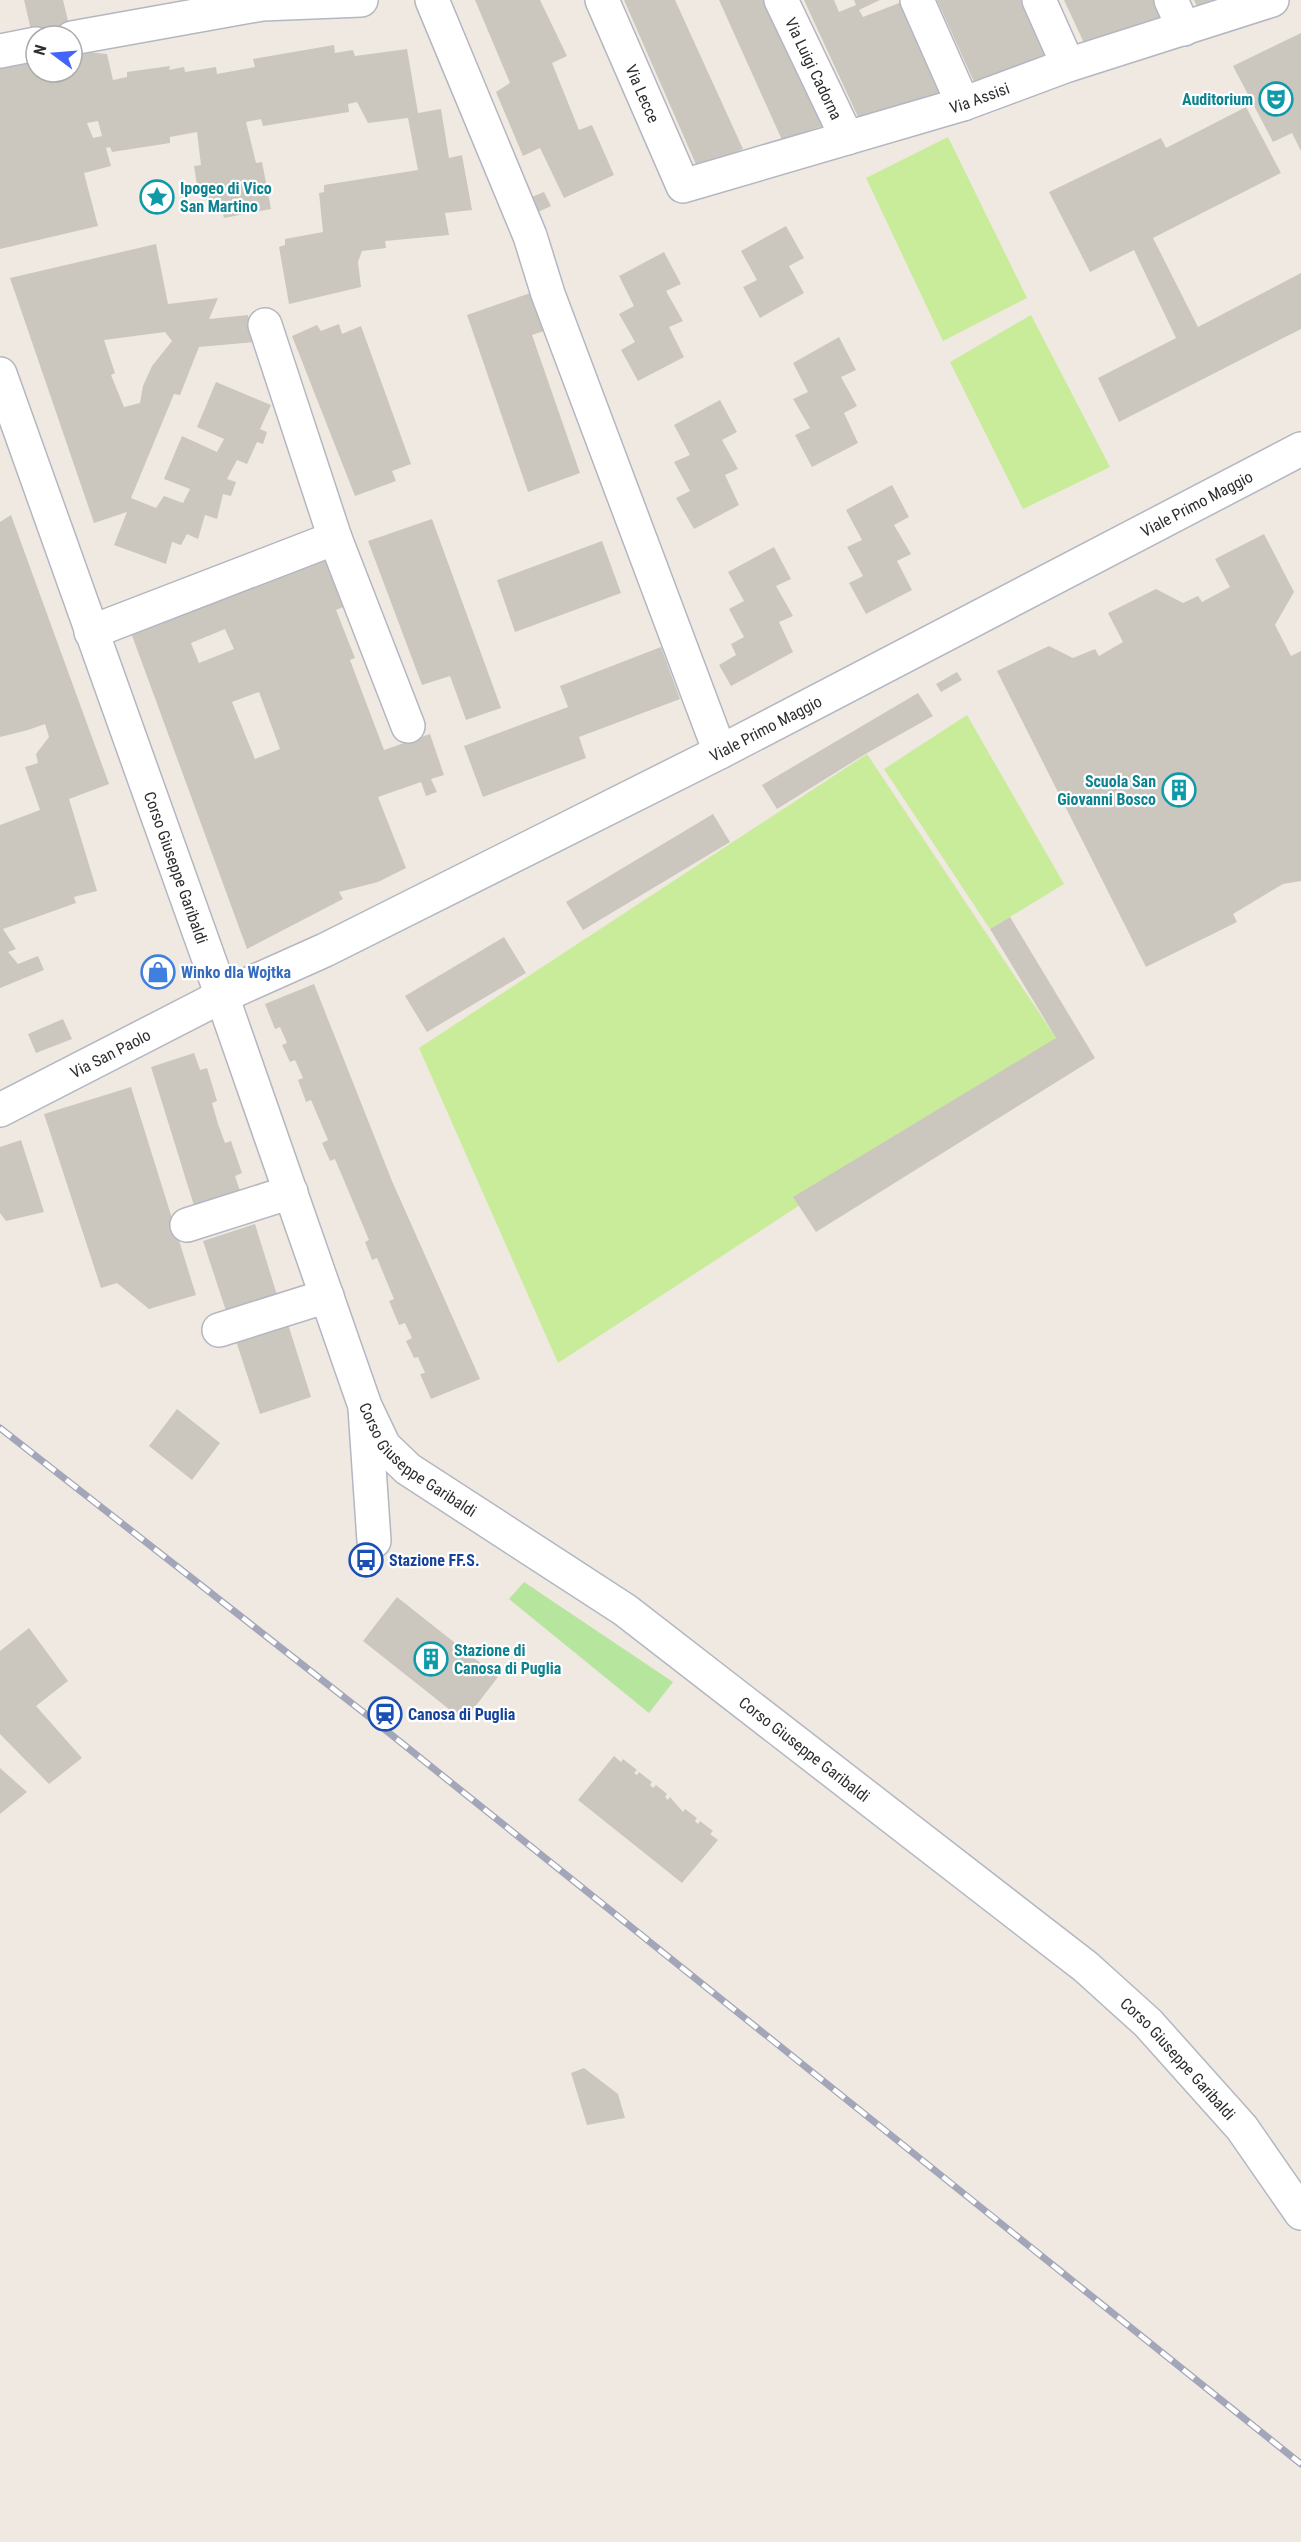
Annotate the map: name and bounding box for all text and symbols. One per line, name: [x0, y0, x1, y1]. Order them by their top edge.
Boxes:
street label: Via Luigi Cadorna: [781, 14, 846, 123]
north arrow: [24, 24, 84, 84]
text: N: [30, 43, 51, 57]
street label: Via Lecce: [622, 62, 664, 125]
street label: Via Assisi: [947, 78, 1012, 117]
theatre icon: Auditorium: [1258, 81, 1294, 117]
place label: Auditorium: [1182, 90, 1253, 109]
place icon: Ipogeo di Vico San Martino: [139, 179, 175, 215]
place label: Ipogeo di Vico San Martino: [180, 179, 272, 216]
street label: Viale Primo Maggio: [1137, 467, 1256, 541]
street label: Viale Primo Maggio: [706, 691, 825, 765]
place label: Scuola San Giovanni Bosco: [1057, 772, 1156, 809]
building icon: Scuola San Giovanni Bosco: [1161, 772, 1197, 808]
street label: Corso Giuseppe Garibaldi: [140, 789, 212, 946]
shop icon: Winko dla Wojtka: [140, 954, 176, 990]
place label: Winko dla Wojtka: [181, 963, 292, 982]
street label: Via San Paolo: [67, 1025, 154, 1082]
street label: Corso Giuseppe Garibaldi: [355, 1399, 480, 1520]
bus stop icon: Stazione FF.S.: [348, 1542, 384, 1578]
place label: Stazione FF.S.: [389, 1551, 480, 1570]
building icon: Stazione di Canosa di Puglia: [413, 1641, 449, 1677]
place label: Stazione di Canosa di Puglia: [454, 1641, 562, 1678]
street label: Corso Giuseppe Garibaldi: [735, 1692, 874, 1806]
station icon: Canosa di Puglia: [367, 1696, 403, 1732]
place label: Canosa di Puglia: [408, 1705, 516, 1724]
street label: Corso Giuseppe Garibaldi: [1117, 1993, 1239, 2124]

